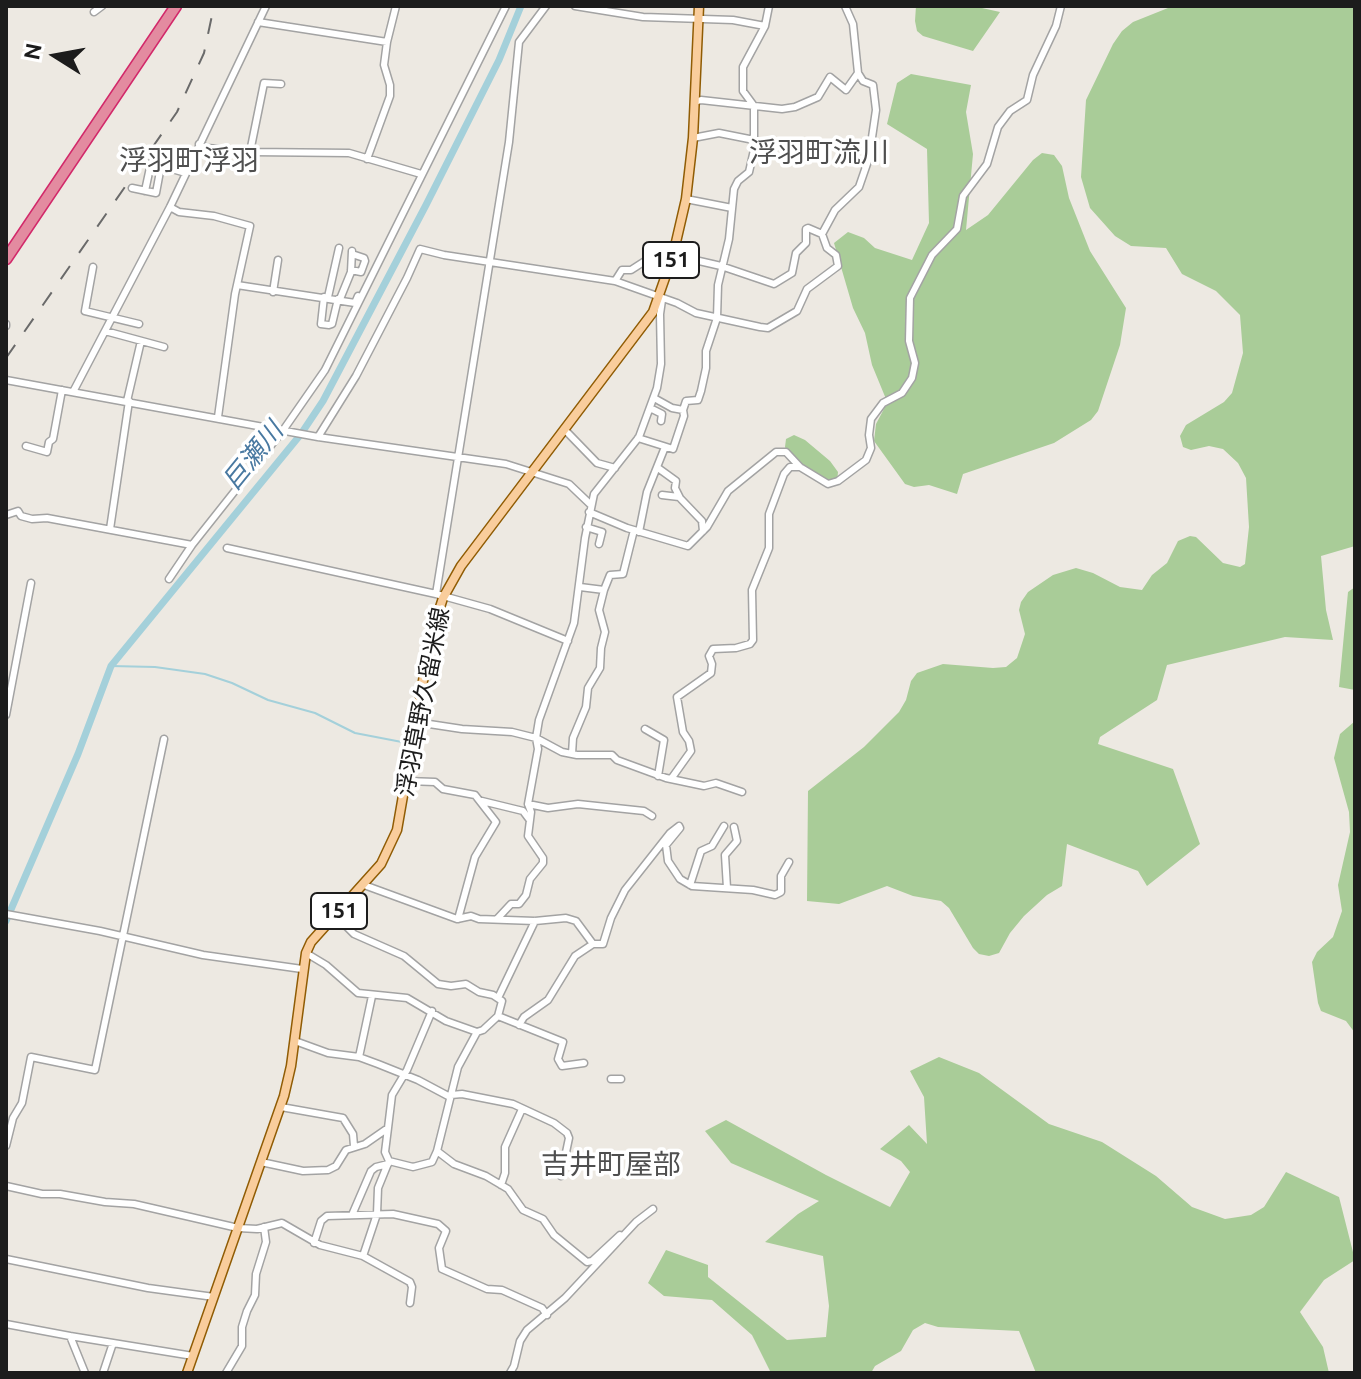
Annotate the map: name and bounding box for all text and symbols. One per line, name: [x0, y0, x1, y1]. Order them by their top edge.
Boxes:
north arrow: [16, 16, 96, 96]
text: N: [18, 41, 46, 62]
district label: 浮羽町流川: [749, 136, 889, 170]
district label: 浮羽町浮羽: [119, 144, 259, 178]
road number: 151: [643, 242, 699, 278]
water label: 巨瀬川: [216, 416, 290, 496]
street label: 浮羽草野久留米線: [391, 605, 455, 799]
road number: 151: [311, 893, 367, 929]
district label: 吉井町屋部: [541, 1148, 681, 1182]

